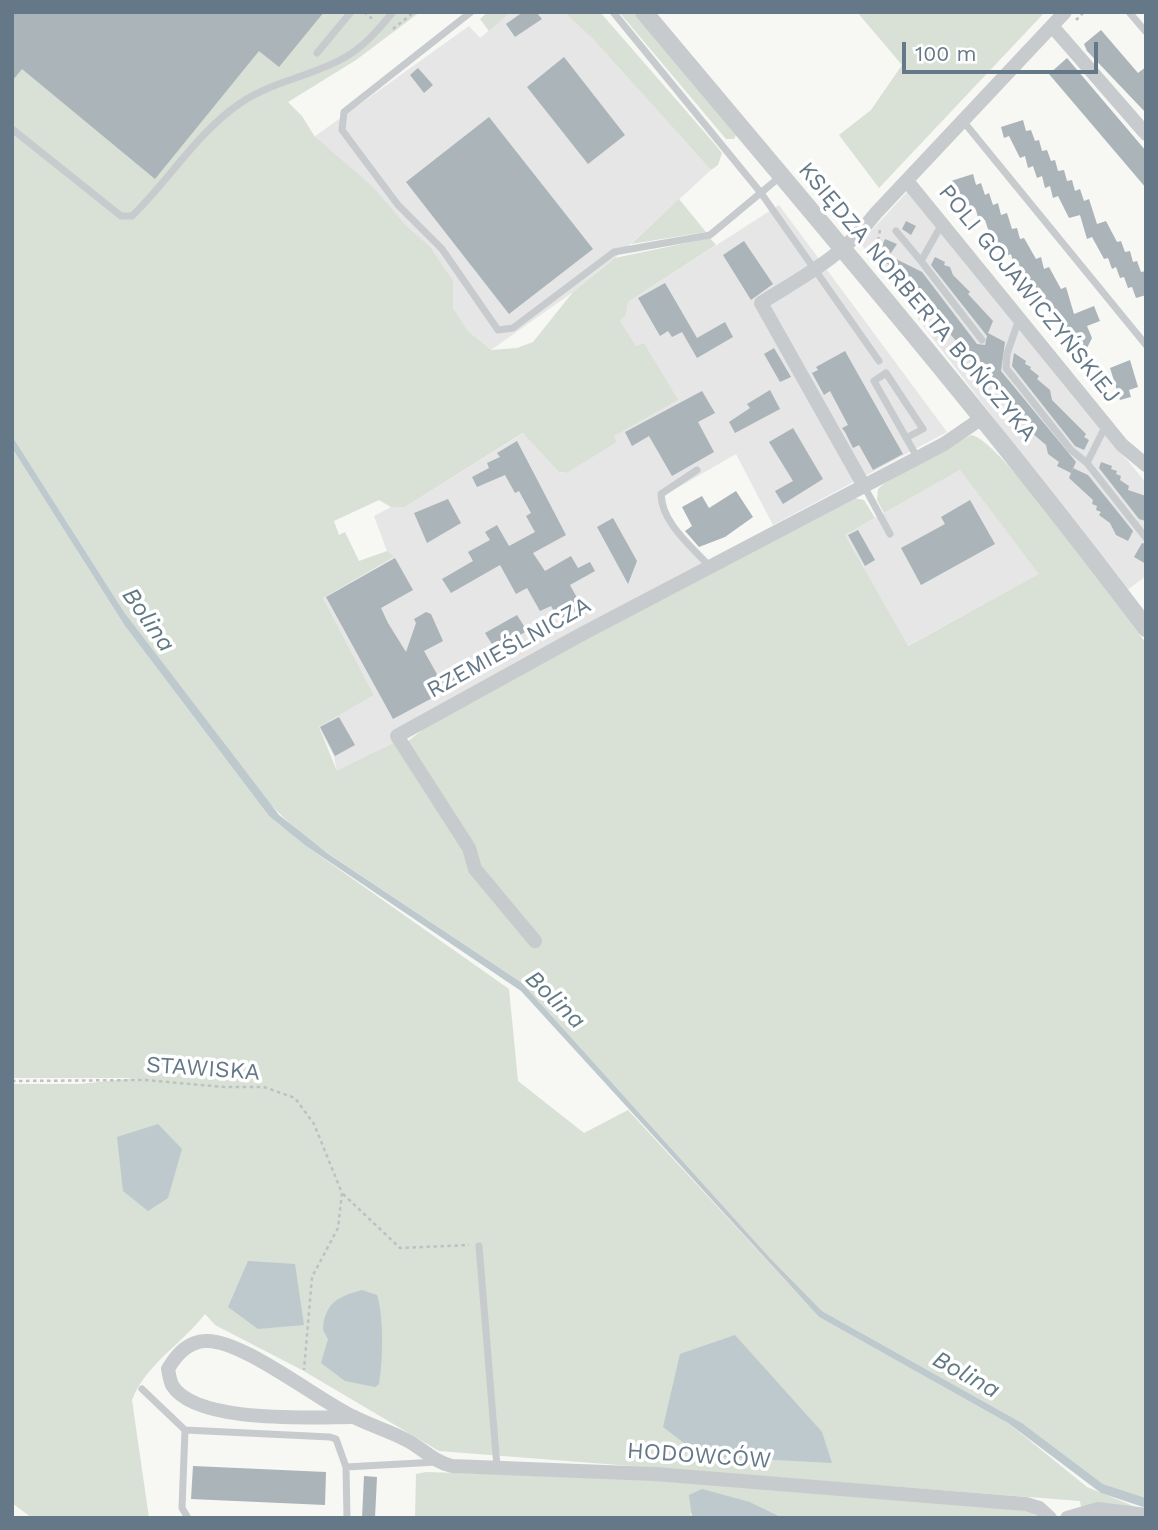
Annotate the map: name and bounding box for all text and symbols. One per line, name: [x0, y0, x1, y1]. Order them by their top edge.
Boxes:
scale bar: [906, 28, 1102, 72]
text: 100 m: [915, 41, 977, 66]
street label: KSIĘDZA NORBERTA BOŃCZYKA: [792, 157, 1042, 447]
street label: POLI GOJAWICZYŃSKIEJ: [932, 179, 1126, 409]
water label: Bolina: [115, 582, 181, 658]
street label: RZEMIEŚLNICZA: [422, 592, 596, 704]
water label: Bolina: [519, 965, 591, 1035]
street label: STAWISKA: [145, 1051, 261, 1087]
water label: Bolina: [927, 1345, 1005, 1405]
street label: HODOWCÓW: [626, 1437, 772, 1475]

